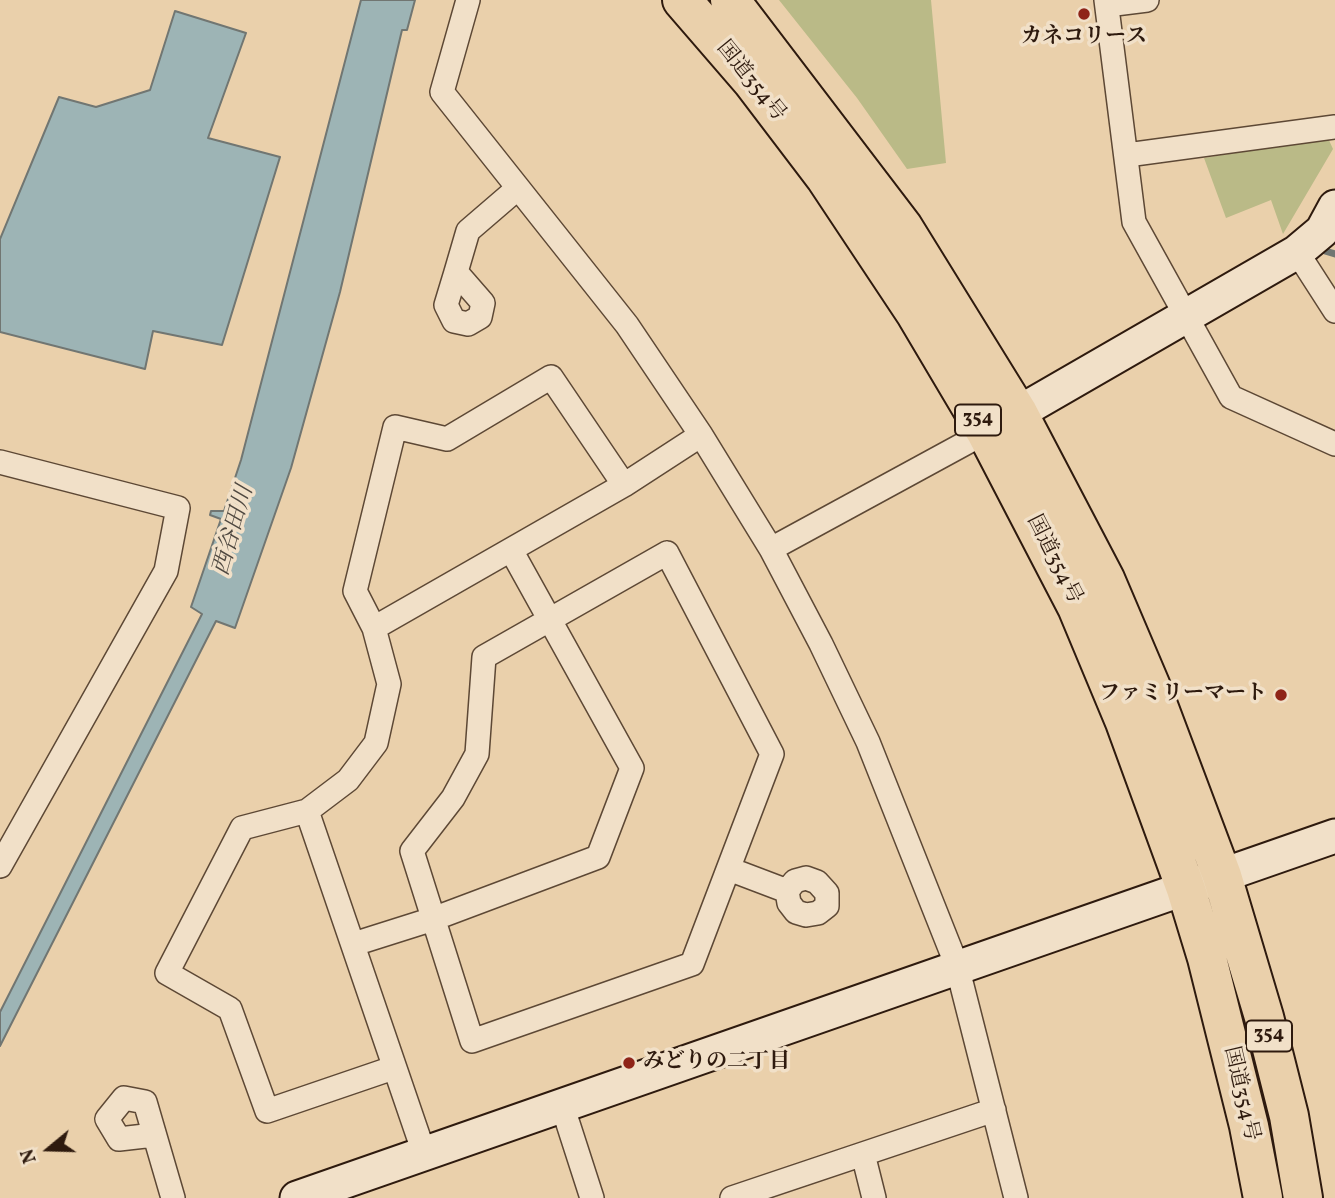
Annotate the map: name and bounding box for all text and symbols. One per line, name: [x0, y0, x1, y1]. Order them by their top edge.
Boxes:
marker: カネコリース: [1076, 6, 1092, 22]
place label: カネコリース: [1021, 25, 1147, 51]
street label: 国道354号: [710, 37, 790, 127]
road number: 354: [955, 404, 1001, 436]
water label: 西谷田川: [209, 483, 261, 579]
street label: 国道354号: [1020, 511, 1086, 609]
place label: ファミリーマート: [1099, 682, 1267, 708]
marker: ファミリーマート: [1273, 687, 1289, 703]
road number: 354: [1246, 1020, 1292, 1052]
street label: 国道354号: [1217, 1044, 1263, 1144]
place label: みどりの二丁目: [643, 1050, 790, 1076]
marker: みどりの二丁目: [621, 1055, 637, 1071]
north arrow: [14, 1114, 84, 1184]
text: N: [15, 1145, 44, 1167]

